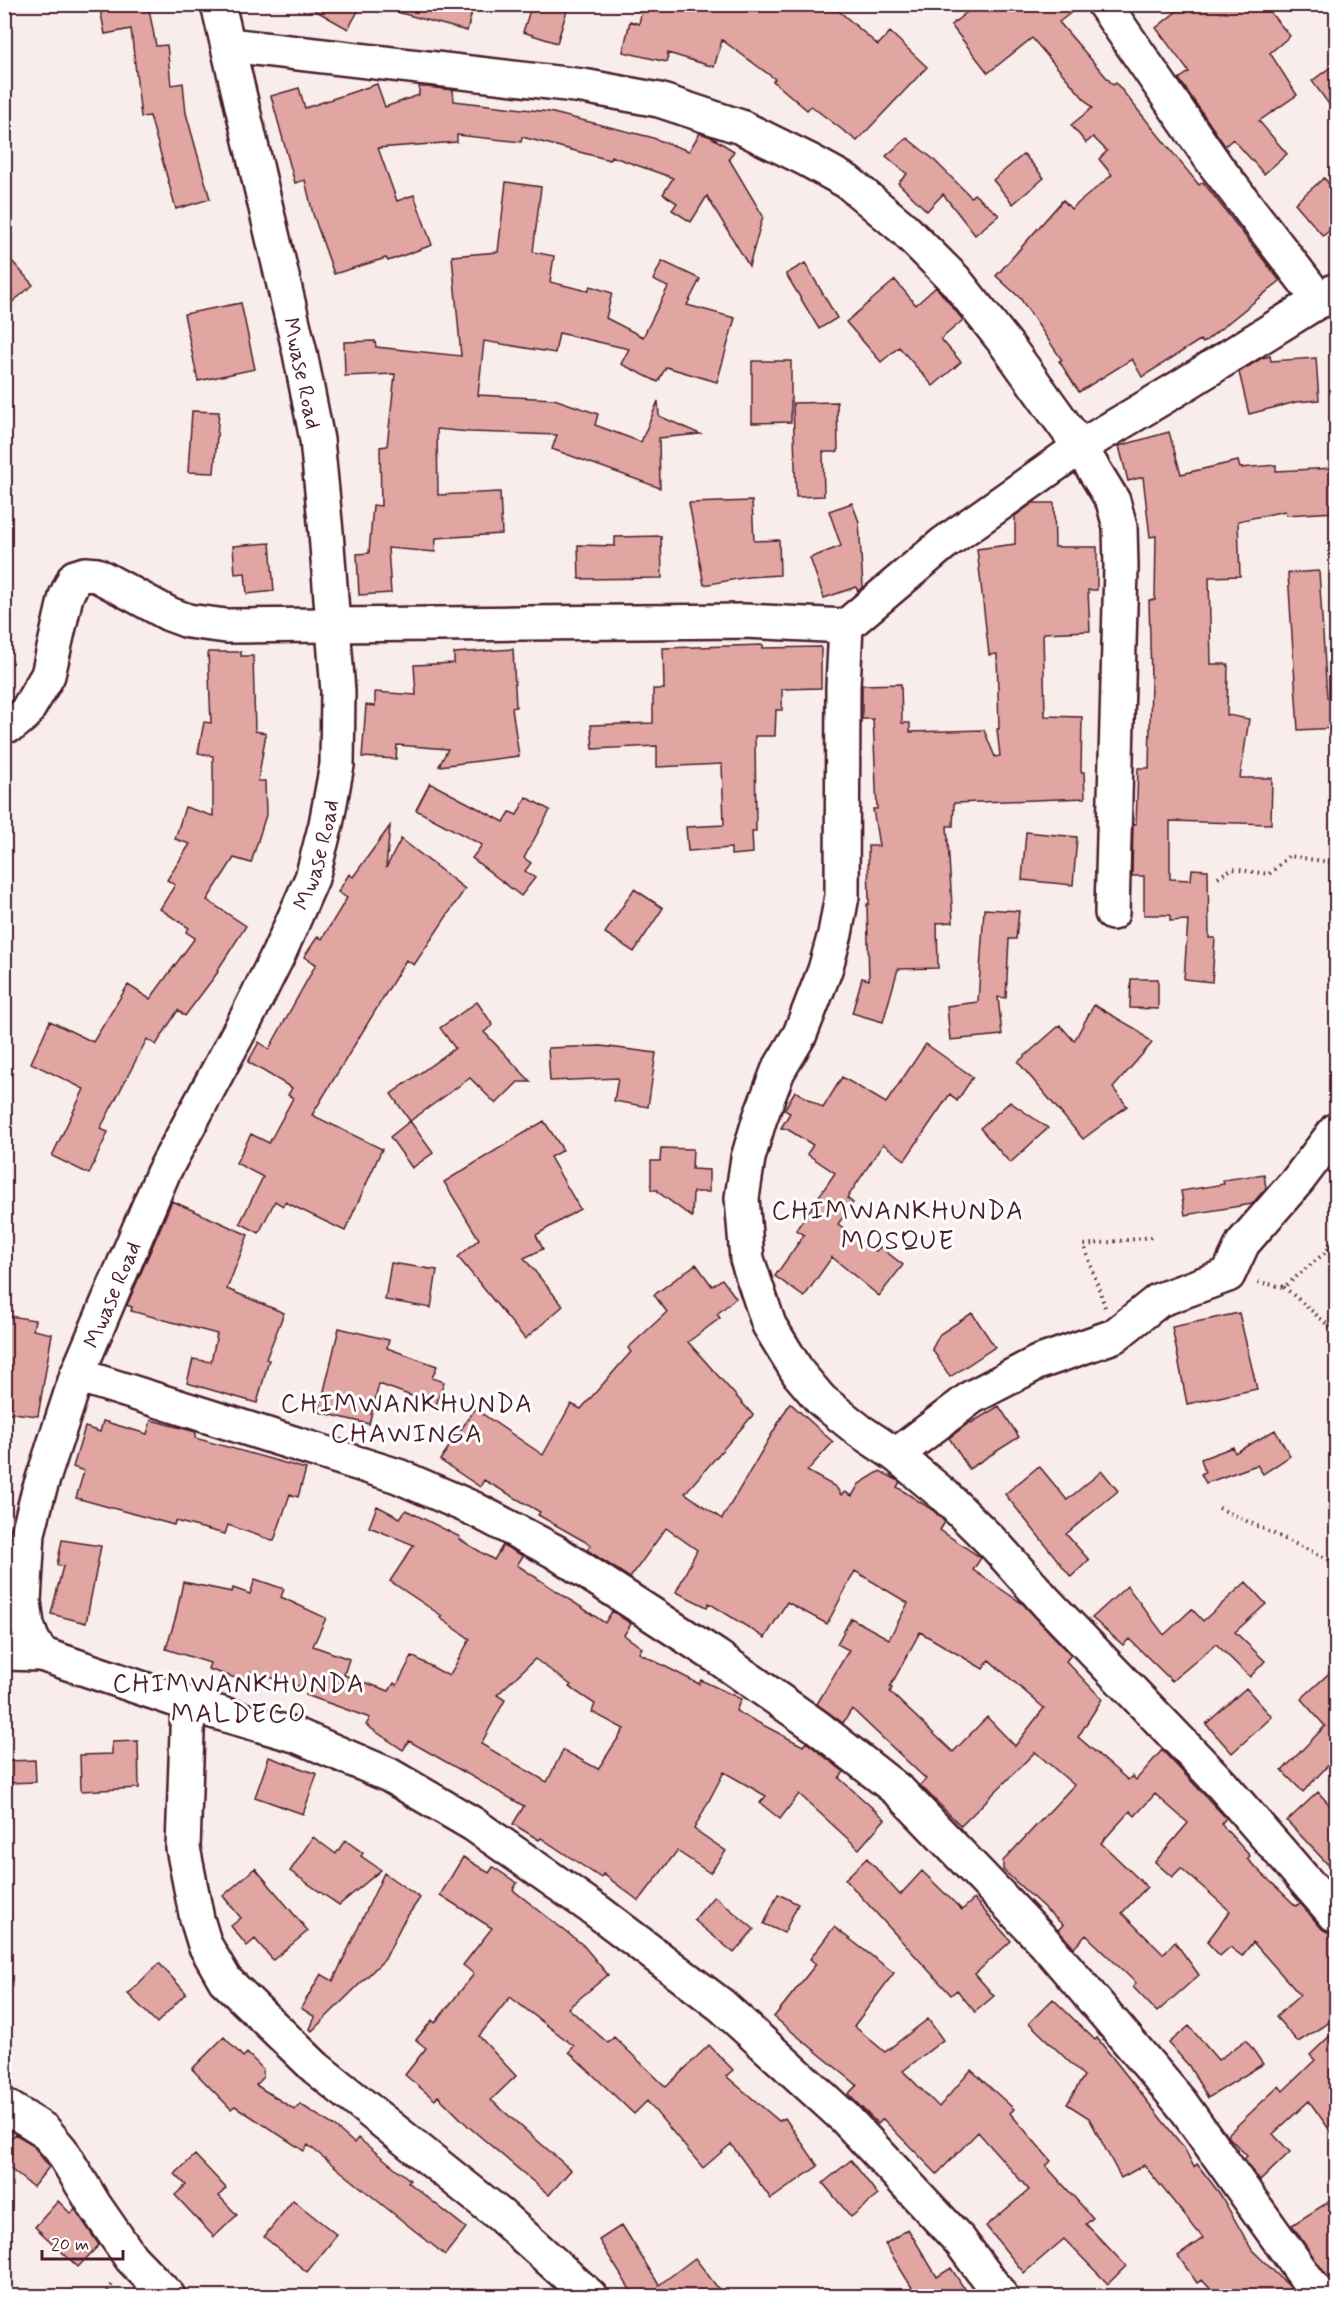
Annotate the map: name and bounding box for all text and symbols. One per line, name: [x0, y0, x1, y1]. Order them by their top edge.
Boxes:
street label: Mwase Road: [276, 315, 327, 432]
street label: Mwase Road: [288, 798, 346, 915]
district label: CHIMWANKHUNDA MOSQUE: [771, 1195, 1025, 1259]
street label: Mwase Road: [78, 1237, 148, 1353]
district label: CHIMWANKHUNDA CHAWINGA: [280, 1388, 534, 1452]
district label: CHIMWANKHUNDA MALDECO: [112, 1668, 366, 1732]
scale bar: [42, 2223, 123, 2261]
text: 20 m: [51, 2233, 89, 2257]

